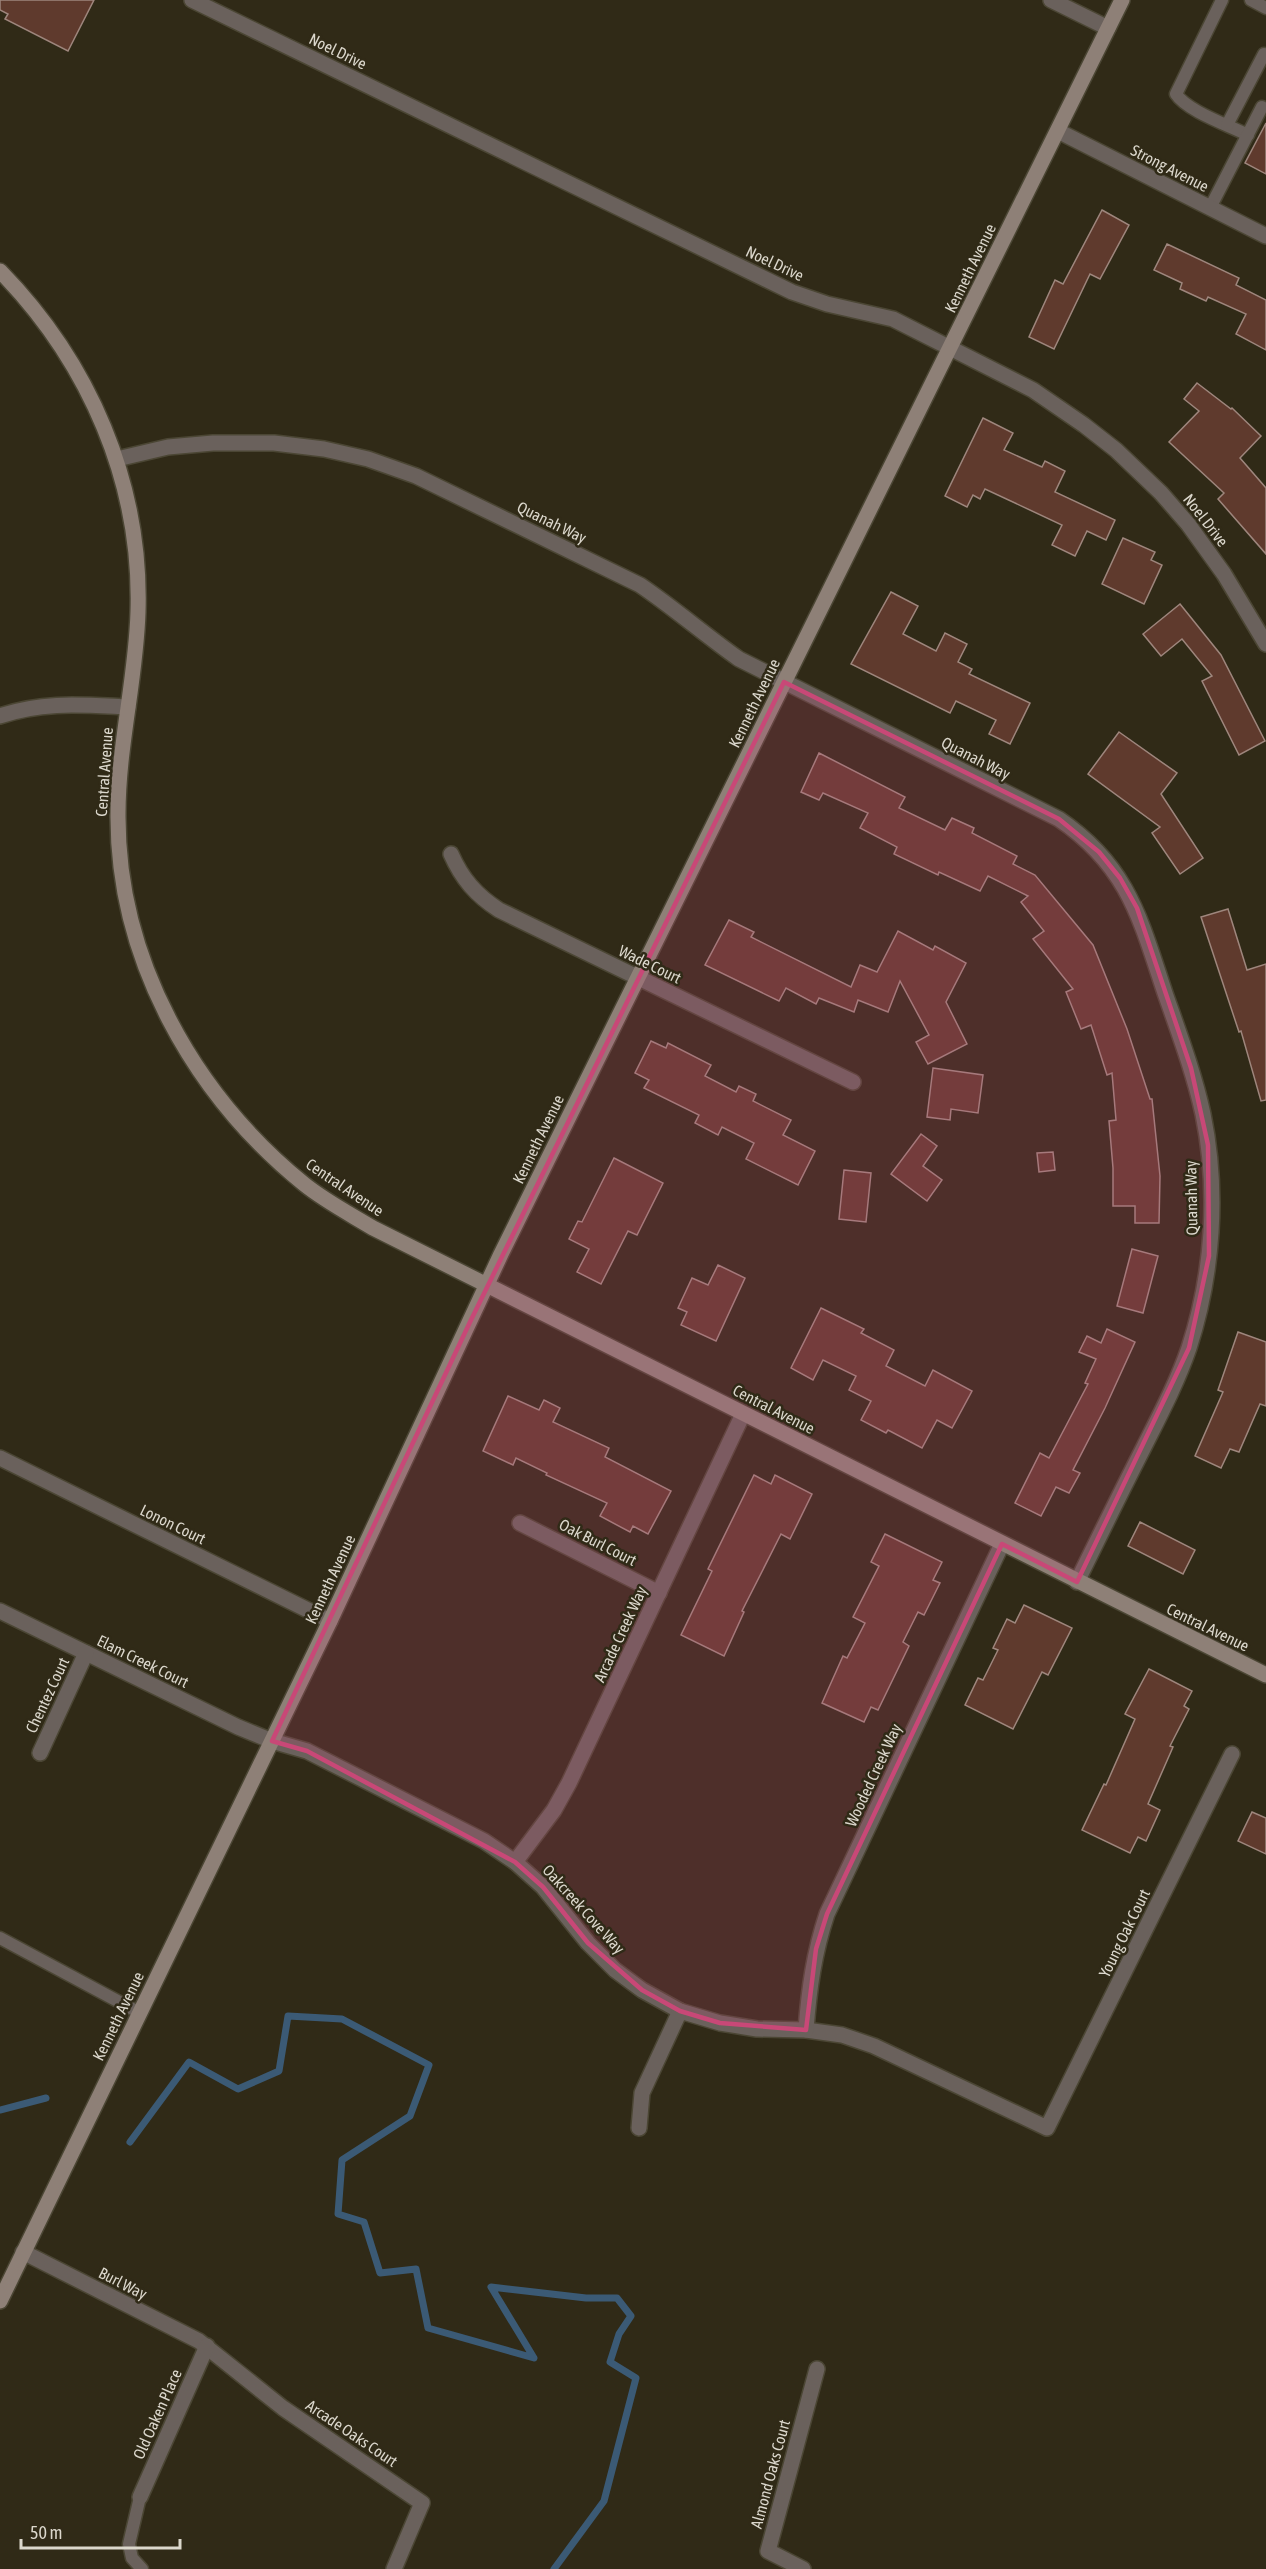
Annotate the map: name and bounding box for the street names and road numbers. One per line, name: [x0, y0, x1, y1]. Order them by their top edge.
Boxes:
street label: Noel Drive: [306, 29, 370, 73]
street label: Strong Avenue: [1128, 141, 1212, 196]
street label: Kenneth Avenue: [941, 221, 999, 315]
street label: Noel Drive: [743, 242, 807, 284]
street label: Noel Drive: [1180, 490, 1232, 550]
street label: Quanah Way: [514, 498, 590, 548]
street label: Kenneth Avenue: [725, 656, 783, 750]
street label: Central Avenue: [92, 727, 116, 817]
street label: Quanah Way: [938, 733, 1014, 784]
street label: Wade Court: [616, 941, 685, 987]
street label: Kenneth Avenue: [509, 1092, 567, 1186]
street label: Central Avenue: [303, 1155, 387, 1219]
street label: Quanah Way: [1181, 1160, 1202, 1236]
street label: Central Avenue: [730, 1381, 818, 1437]
street label: Lonon Court: [137, 1500, 209, 1548]
street label: Oak Burl Court: [556, 1515, 640, 1569]
street label: Kenneth Avenue: [301, 1532, 359, 1626]
street label: Arcade Creek Way: [590, 1583, 651, 1685]
street label: Central Avenue: [1164, 1599, 1252, 1655]
street label: Elam Creek Court: [94, 1631, 192, 1691]
street label: Chentez Court: [22, 1654, 72, 1736]
street label: Wooded Creek Way: [841, 1720, 906, 1830]
street label: Oakcreek Cove Way: [539, 1861, 629, 1958]
street label: Young Oak Court: [1095, 1886, 1154, 1980]
street label: Kenneth Avenue: [89, 1969, 147, 2063]
street label: Burl Way: [95, 2263, 150, 2304]
street label: Old Oaken Place: [129, 2366, 185, 2462]
street label: Arcade Oaks Court: [303, 2396, 401, 2470]
street label: Almond Oaks Court: [747, 2417, 793, 2530]

